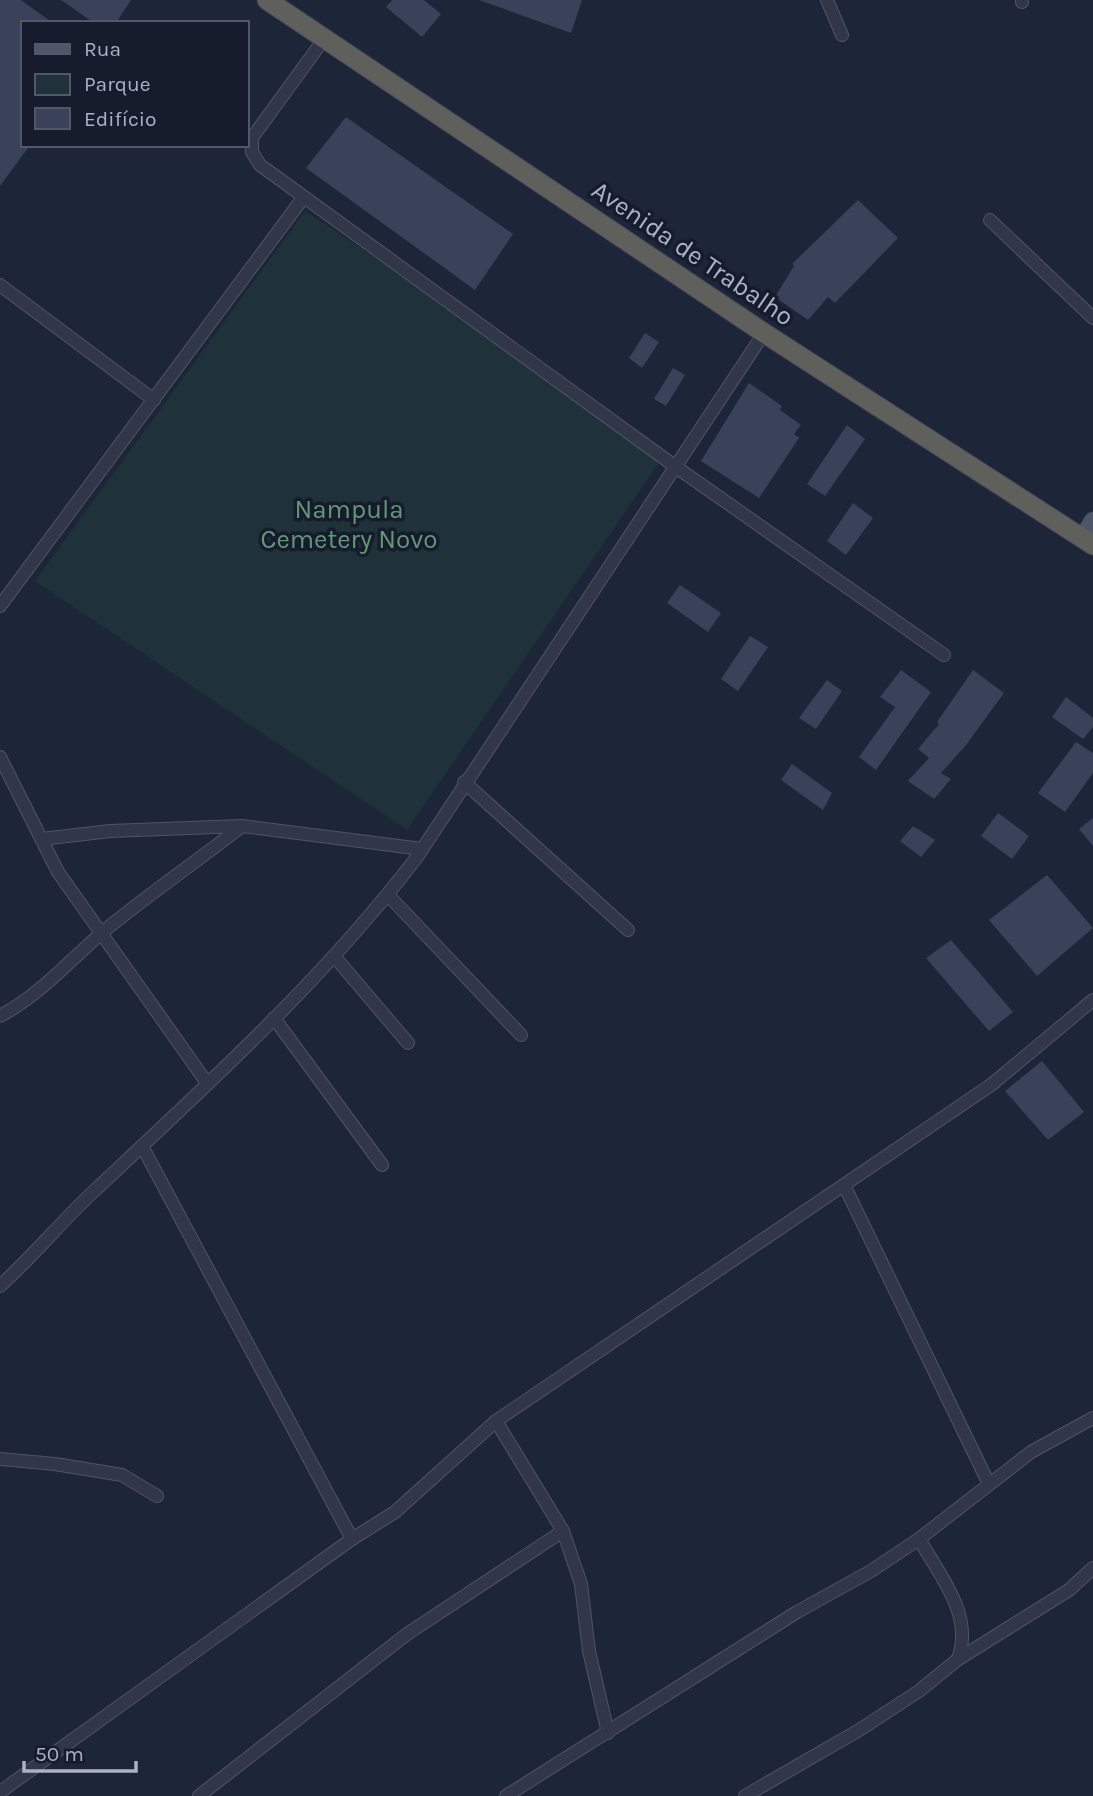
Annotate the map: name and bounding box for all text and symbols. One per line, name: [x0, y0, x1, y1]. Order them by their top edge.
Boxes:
legend: [21, 21, 248, 147]
text: Rua: [84, 37, 121, 61]
text: Parque: [84, 72, 151, 96]
text: Edifício: [84, 107, 157, 131]
street label: Avenida de Trabalho: [586, 174, 800, 332]
park label: Nampula Cemetery Novo: [260, 494, 438, 555]
scale bar: [24, 1730, 136, 1774]
text: 50 m: [35, 1742, 84, 1766]

